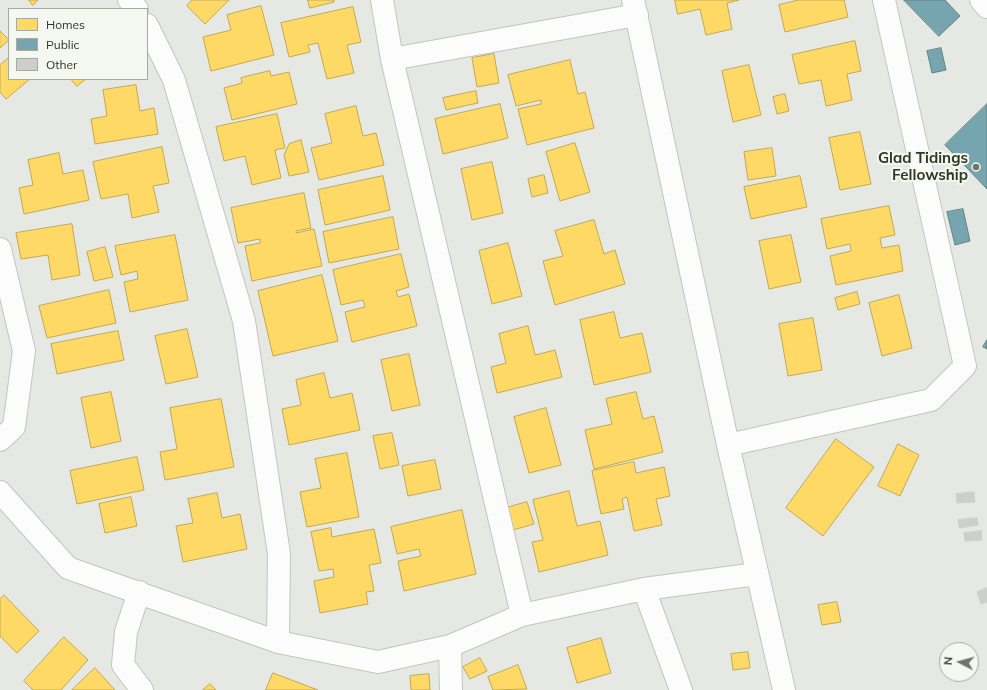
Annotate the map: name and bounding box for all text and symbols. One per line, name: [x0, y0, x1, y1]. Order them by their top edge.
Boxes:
legend: [8, 8, 148, 80]
text: Homes: [46, 17, 85, 32]
text: Public: [46, 37, 80, 52]
text: Other: [46, 57, 77, 72]
place label: Glad Tidings Fellowship: [878, 149, 968, 184]
marker: Glad Tidings Fellowship: [971, 162, 981, 172]
north arrow: [939, 642, 979, 682]
text: N: [941, 656, 955, 666]

